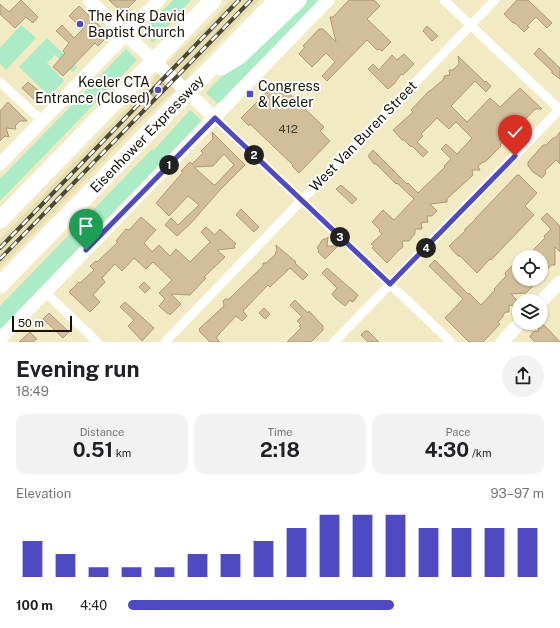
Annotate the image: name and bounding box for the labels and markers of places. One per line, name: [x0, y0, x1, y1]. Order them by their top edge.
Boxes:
place label: The King David Baptist Church: [88, 8, 185, 40]
marker: The King David Baptist Church: [75, 19, 85, 29]
place label: Keeler CTA Entrance (Closed): [35, 74, 150, 106]
place label: Congress & Keeler: [258, 78, 320, 110]
marker: Keeler CTA Entrance (Closed): [153, 85, 163, 95]
marker: Congress & Keeler: [245, 89, 255, 99]
pin: [498, 115, 532, 156]
pin: 2: [244, 145, 264, 165]
pin: 1: [159, 155, 179, 175]
pin: [69, 209, 103, 250]
pin: 3: [330, 227, 350, 247]
pin: 4: [416, 238, 436, 258]

